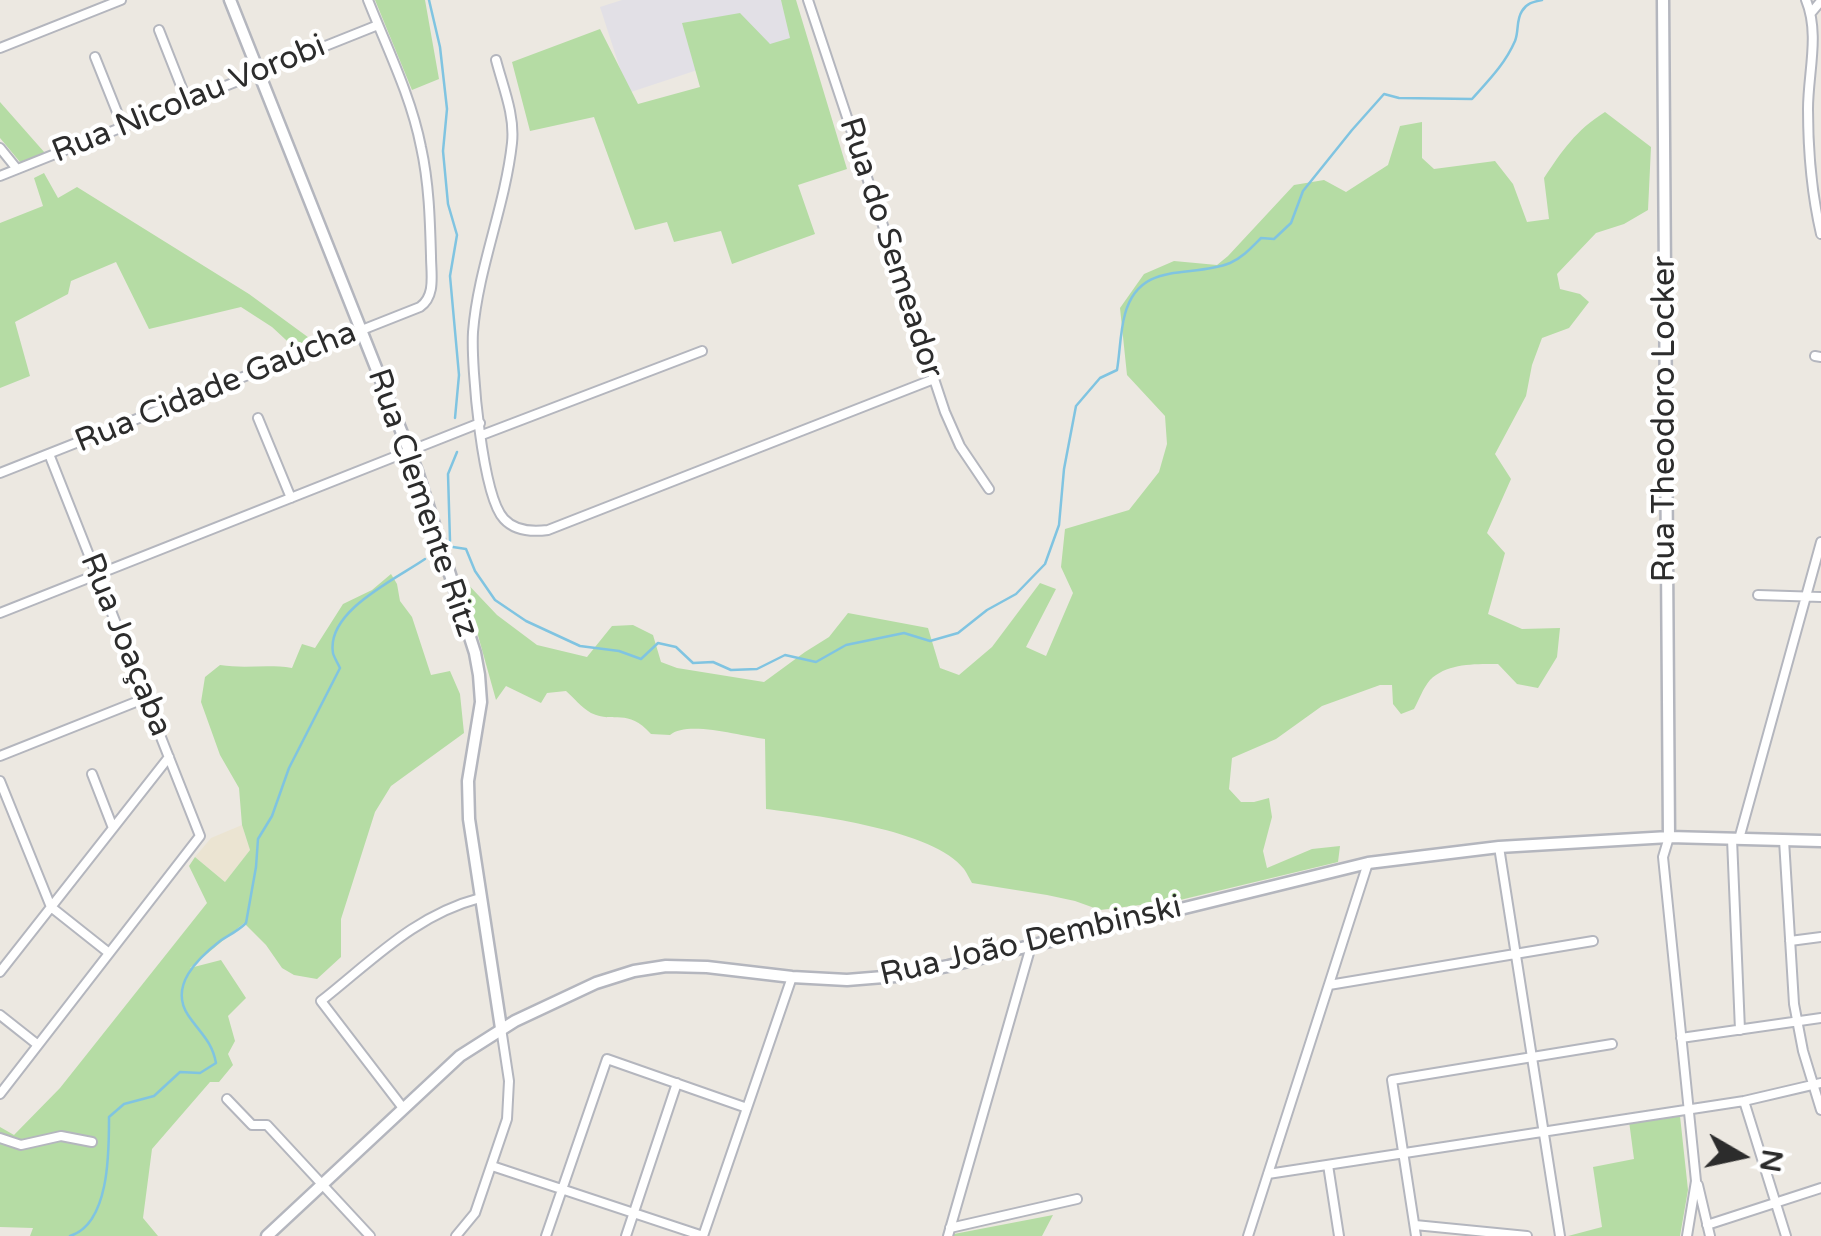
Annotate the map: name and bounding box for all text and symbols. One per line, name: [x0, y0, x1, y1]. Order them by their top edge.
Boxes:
street label: Rua Nicolau Vorobi: [47, 28, 331, 172]
street label: Rua do Semeador: [830, 113, 950, 383]
street label: Rua Theodoro Locker: [1647, 256, 1685, 582]
street label: Rua Cidade Gaúcha: [70, 314, 362, 462]
street label: Rua Clemente Ritz: [358, 364, 486, 642]
street label: Rua Joaçaba: [71, 548, 179, 742]
street label: Rua João Dembinski: [877, 889, 1185, 995]
north arrow: [1691, 1106, 1791, 1206]
text: N: [1752, 1147, 1789, 1174]

